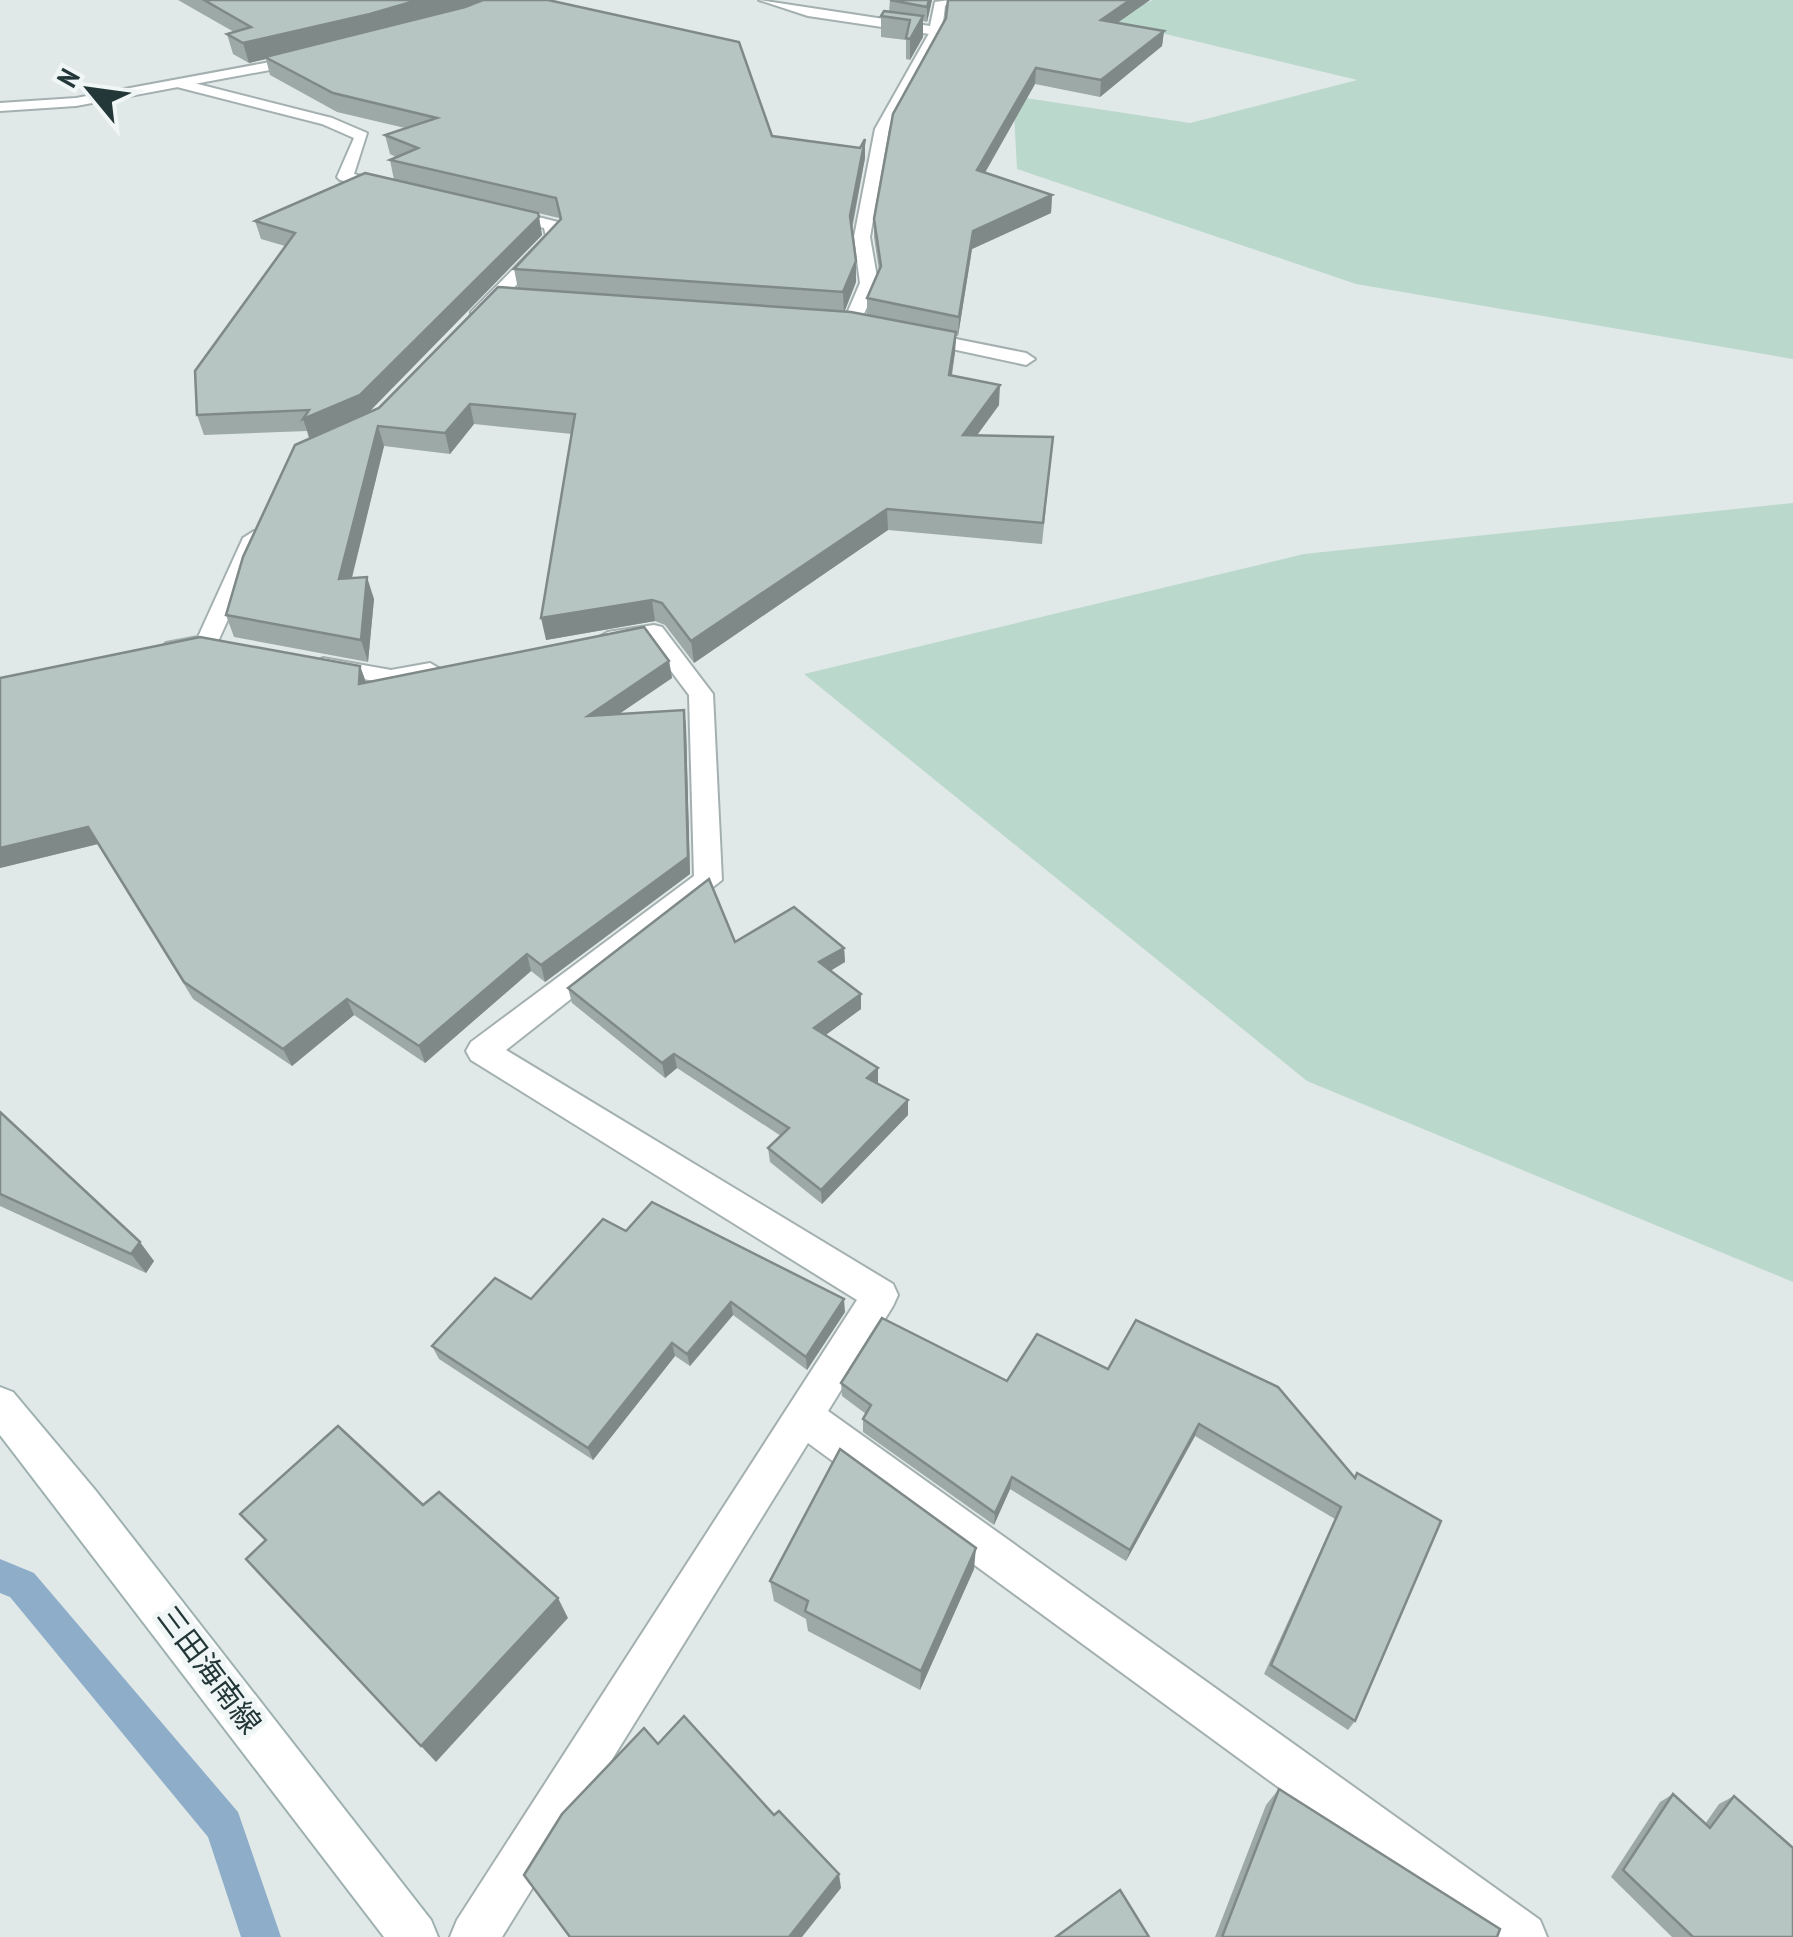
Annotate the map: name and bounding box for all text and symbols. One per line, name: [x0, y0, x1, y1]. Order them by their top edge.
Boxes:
north arrow: [40, 40, 140, 140]
text: N: [48, 62, 88, 93]
street label: 三田海南線: [149, 1597, 271, 1741]

